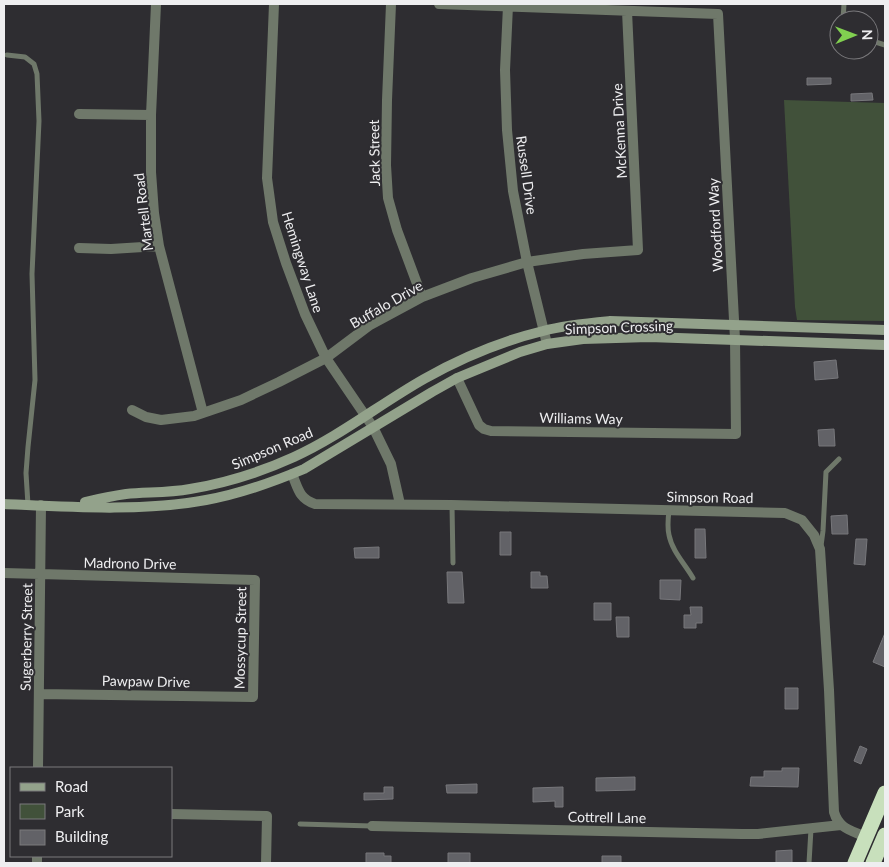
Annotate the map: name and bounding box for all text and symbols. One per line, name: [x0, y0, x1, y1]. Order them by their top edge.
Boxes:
north arrow: [829, 10, 879, 60]
text: N: [859, 29, 876, 40]
street label: McKenna Drive: [608, 83, 630, 179]
street label: Jack Street: [365, 119, 383, 187]
street label: Russell Drive: [513, 135, 541, 215]
street label: Martell Road: [130, 172, 156, 252]
street label: Woodford Way: [704, 177, 726, 272]
street label: Hemingway Lane: [279, 209, 327, 315]
street label: Buffalo Drive: [347, 276, 425, 332]
street label: Simpson Crossing: [565, 317, 673, 337]
street label: Williams Way: [539, 409, 624, 427]
street label: Simpson Road: [229, 423, 315, 473]
street label: Simpson Road: [667, 488, 753, 506]
street label: Madrono Drive: [83, 554, 177, 572]
street label: Sugerberry Street: [17, 583, 35, 691]
street label: Mossycup Street: [231, 587, 249, 689]
street label: Pawpaw Drive: [102, 672, 190, 690]
legend: [10, 767, 172, 857]
text: Road: [55, 777, 88, 795]
text: Park: [55, 802, 85, 820]
street label: Cottrell Lane: [568, 808, 646, 826]
text: Building: [55, 827, 108, 845]

